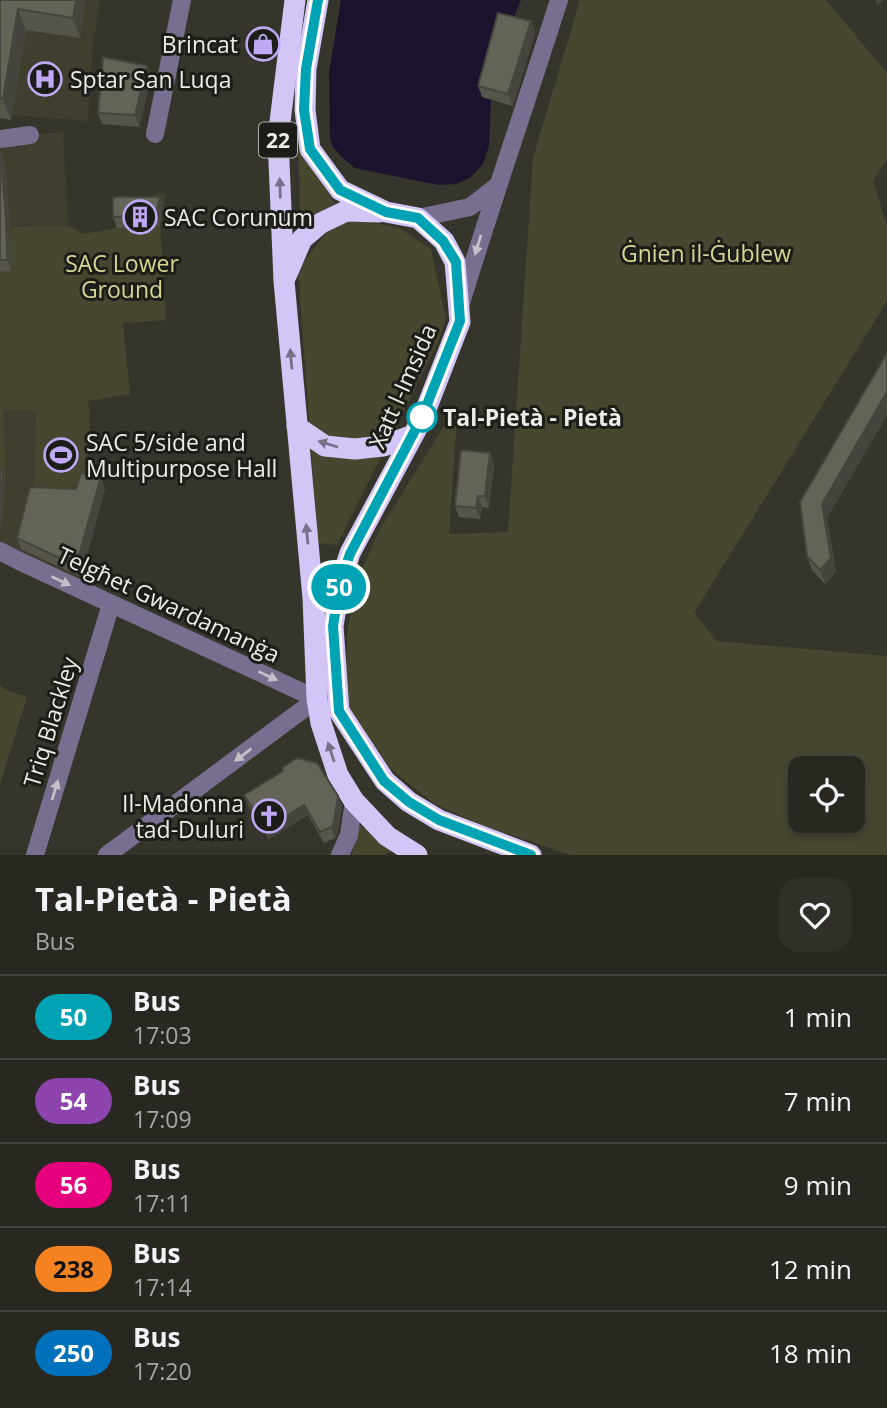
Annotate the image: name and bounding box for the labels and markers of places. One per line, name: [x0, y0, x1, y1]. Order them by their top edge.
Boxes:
shop icon: Brincat: [244, 25, 282, 63]
place label: Brincat: [162, 28, 238, 60]
hospital icon: Sptar San Luqa: [26, 60, 64, 98]
place label: Sptar San Luqa: [70, 63, 231, 95]
building icon: SAC Corunum: [121, 198, 159, 236]
place label: SAC Corunum: [164, 201, 313, 233]
place label: Tal-Pietà - Pietà: [443, 401, 622, 433]
marker: Tal-Pietà - Pietà: [407, 402, 437, 432]
place label: SAC 5/side and Multipurpose Hall: [86, 426, 277, 484]
sports icon: SAC 5/side and Multipurpose Hall: [42, 436, 80, 474]
place label: Il-Madonna tad-Duluri: [122, 787, 244, 845]
church icon: Il-Madonna tad-Duluri: [250, 797, 288, 835]

